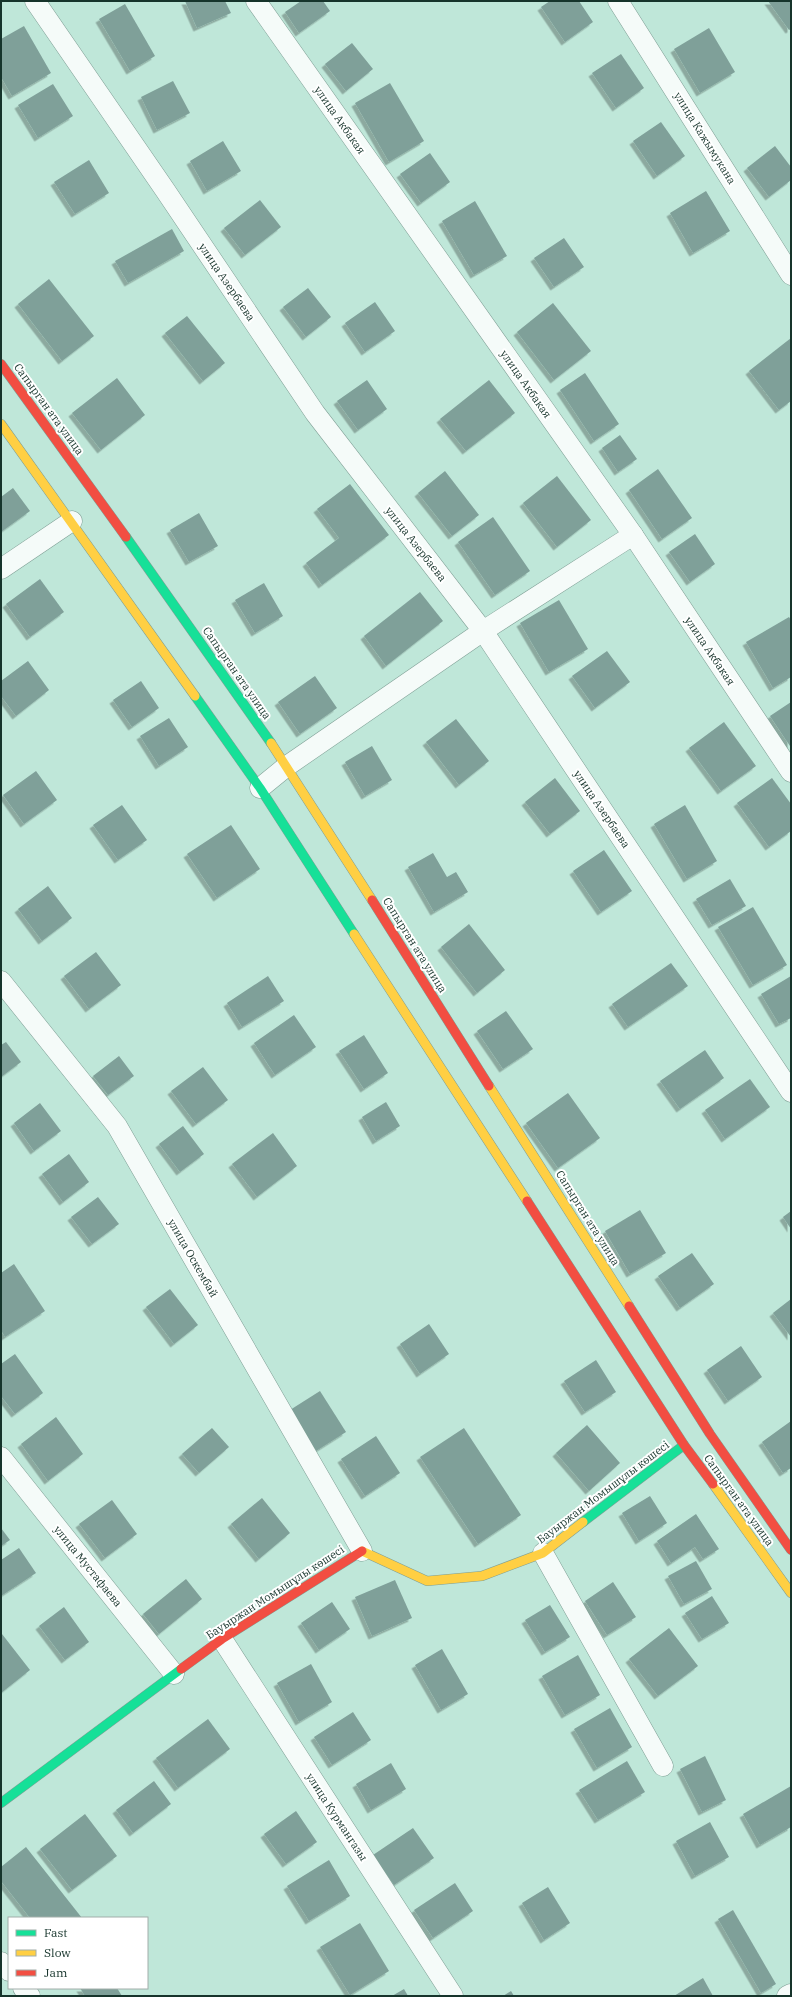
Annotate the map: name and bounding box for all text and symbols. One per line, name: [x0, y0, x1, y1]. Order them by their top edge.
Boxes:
street label: улица Акбакая: [311, 83, 369, 157]
street label: улица Кажымукана: [671, 89, 739, 187]
street label: улица Азербаева: [196, 240, 258, 324]
street label: улица Акбакая: [497, 347, 555, 421]
street label: Сапырган ата улица: [11, 360, 87, 458]
street label: улица Азербаева: [382, 504, 450, 584]
street label: улица Акбакая: [682, 614, 738, 688]
street label: Сапырган ата улица: [200, 624, 274, 722]
street label: улица Азербаева: [571, 767, 633, 851]
street label: Сапырган ата улица: [380, 895, 450, 995]
street label: Сапырган ата улица: [553, 1168, 623, 1268]
street label: улица Оскембай: [165, 1216, 221, 1300]
street label: Бауыржан Момышұлы көшесі: [534, 1437, 672, 1546]
street label: Сапырган ата улица: [701, 1451, 777, 1549]
street label: улица Мустафаева: [51, 1522, 125, 1610]
street label: Бауыржан Момышұлы көшесі: [203, 1542, 347, 1642]
street label: улица Курмангазы: [303, 1770, 371, 1864]
legend: [8, 1917, 148, 1989]
text: Fast: [44, 1925, 68, 1940]
text: Slow: [44, 1945, 71, 1960]
text: Jam: [44, 1965, 68, 1980]

